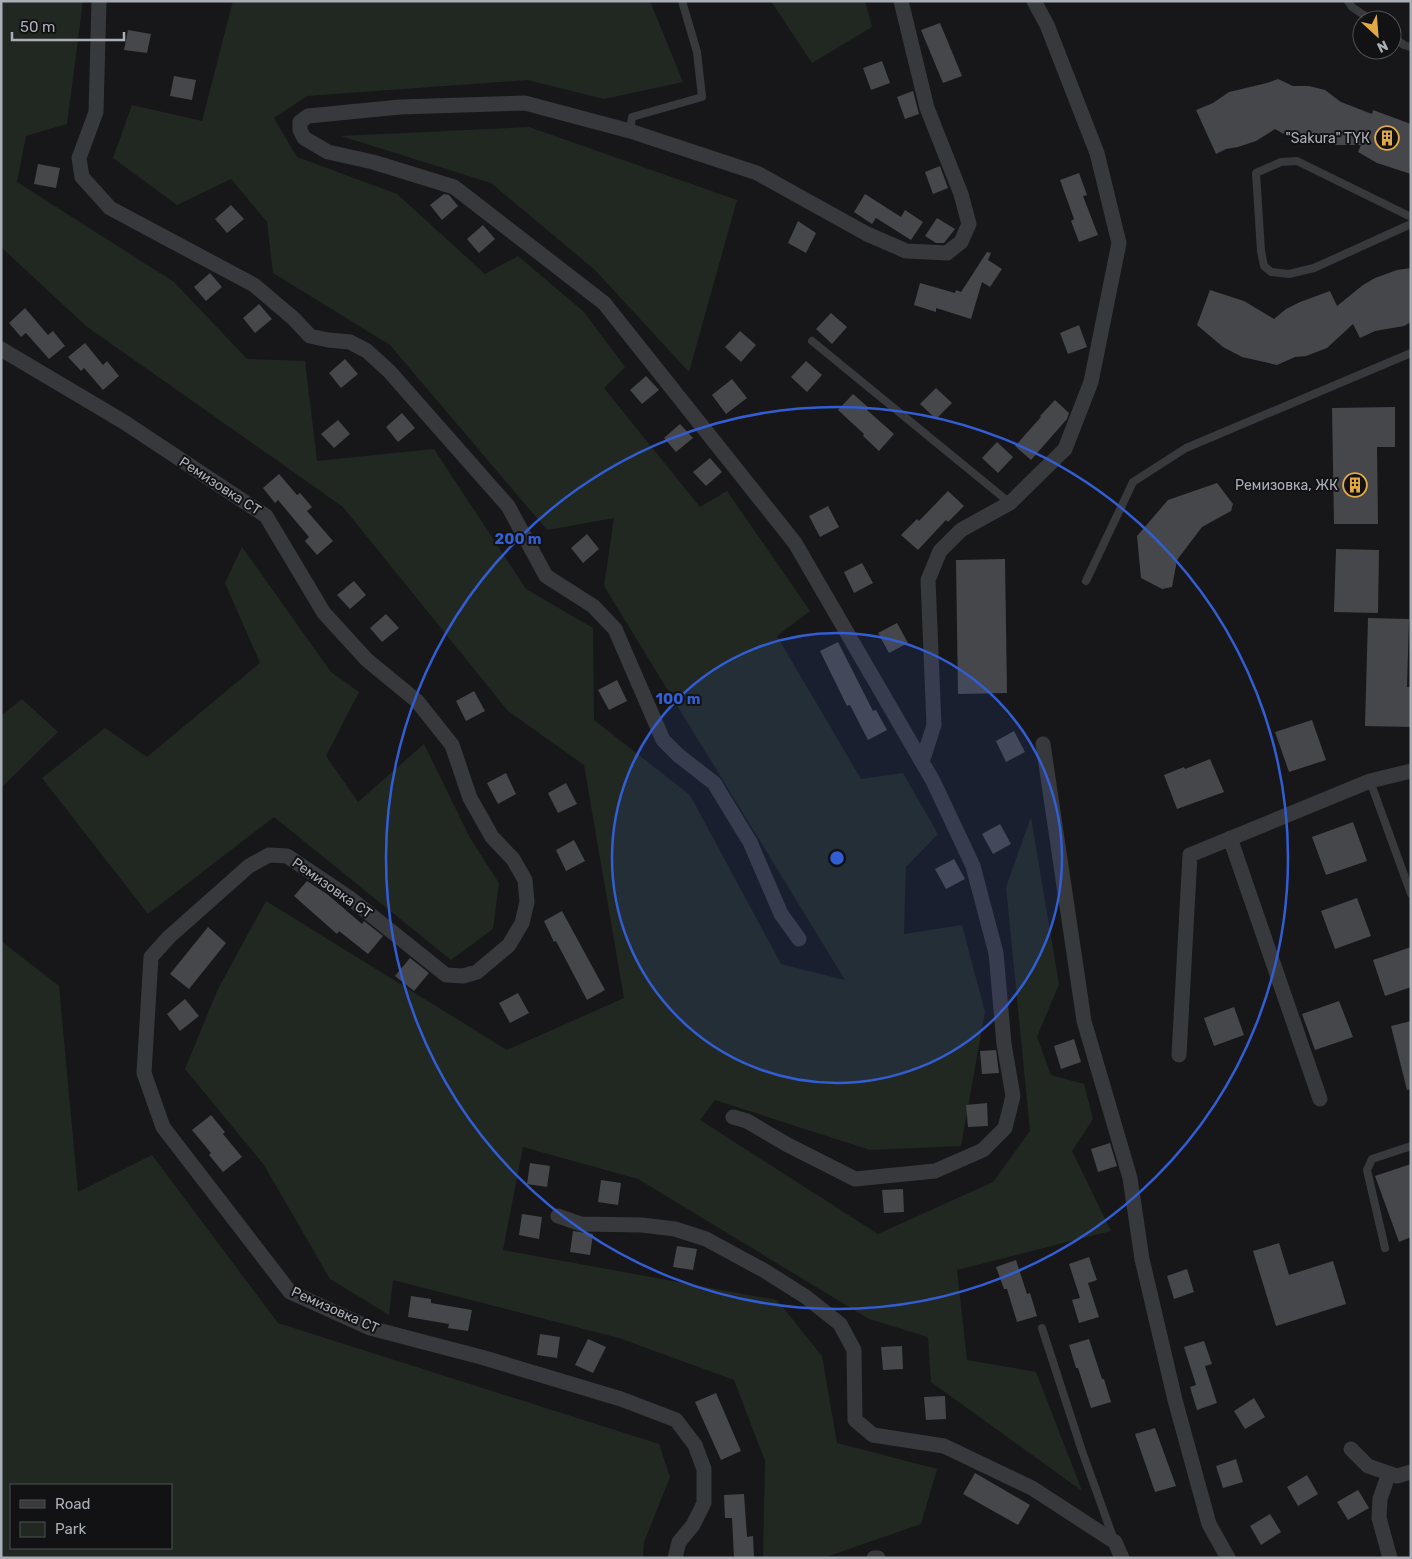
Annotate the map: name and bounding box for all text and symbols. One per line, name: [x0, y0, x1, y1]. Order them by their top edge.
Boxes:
scale bar: [12, 10, 125, 42]
north arrow: [1352, 10, 1402, 60]
text: 50 m: [20, 18, 55, 36]
text: N: [1374, 36, 1391, 56]
building icon: "Sakura" ТҮК: [1374, 125, 1400, 151]
place label: "Sakura" ТҮК: [1286, 130, 1370, 147]
street label: Ремизовка СТ: [176, 453, 264, 519]
building icon: Ремизовка, ЖК: [1342, 472, 1368, 498]
place label: Ремизовка, ЖК: [1235, 477, 1338, 494]
text: 200 m: [494, 530, 542, 548]
text: 100 m: [656, 690, 700, 708]
centre of rings: [828, 849, 846, 867]
street label: Ремизовка СТ: [289, 854, 375, 922]
street label: Ремизовка СТ: [289, 1283, 381, 1337]
legend: [10, 1484, 172, 1549]
text: Road: [55, 1495, 91, 1513]
text: Park: [55, 1520, 86, 1538]

